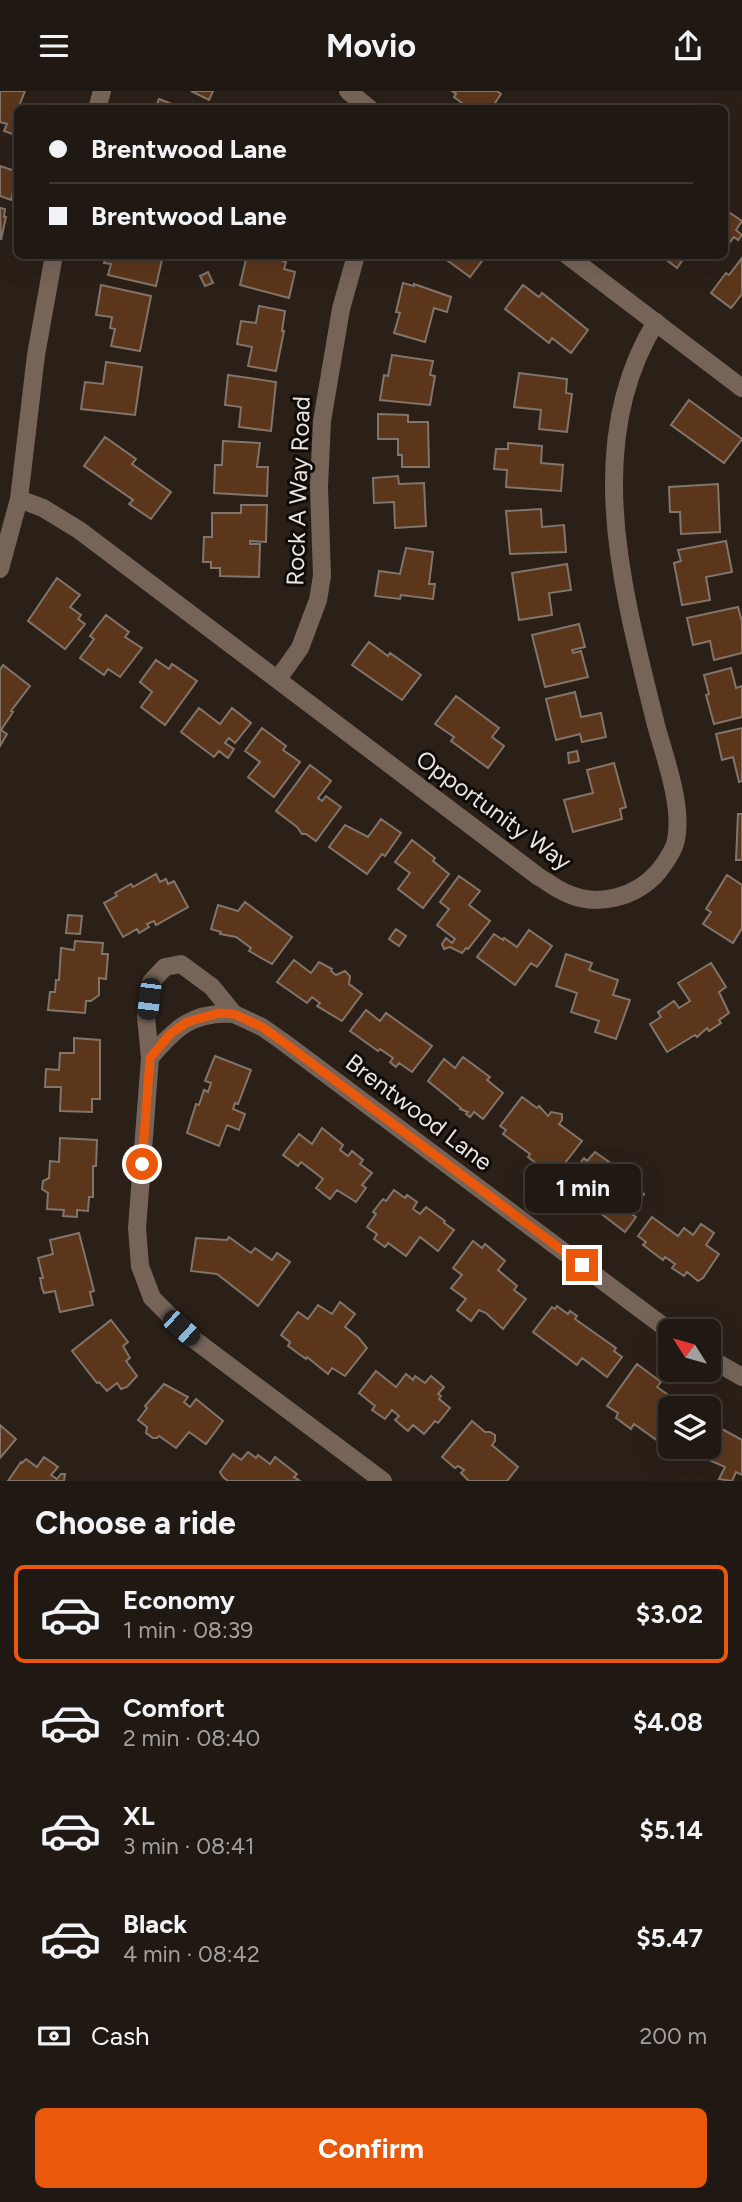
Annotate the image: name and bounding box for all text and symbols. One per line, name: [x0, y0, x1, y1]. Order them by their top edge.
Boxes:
icon: menu: [35, 27, 73, 65]
text: Movio: [326, 27, 416, 65]
icon: share: [669, 27, 707, 65]
text: Brentwood Lane: [91, 133, 287, 165]
text: Brentwood Lane: [91, 200, 287, 232]
street label: Rock A Way Road: [280, 396, 316, 586]
street label: Opportunity Way: [411, 744, 578, 876]
car: [137, 977, 162, 1021]
street label: Brentwood Lane: [340, 1047, 498, 1177]
route start: [126, 1148, 158, 1180]
callout: 1 min: [524, 1163, 640, 1213]
text: 1 min: [556, 1174, 610, 1202]
route end: [566, 1249, 598, 1281]
car: [159, 1306, 204, 1350]
north arrow: [658, 1319, 721, 1383]
map controls: [658, 1319, 721, 1459]
button: layers: [658, 1396, 721, 1459]
text: Choose a ride: [35, 1504, 236, 1542]
icon: car: [39, 1583, 102, 1646]
text: Economy: [123, 1584, 235, 1616]
text: $3.02: [636, 1598, 703, 1630]
text: 1 min · 08:39: [123, 1616, 253, 1644]
icon: car: [39, 1691, 102, 1754]
text: Comfort: [123, 1692, 225, 1724]
text: $4.08: [633, 1706, 703, 1738]
text: 2 min · 08:40: [123, 1724, 260, 1752]
icon: car: [39, 1799, 102, 1862]
text: XL: [123, 1800, 155, 1832]
text: $5.14: [640, 1814, 703, 1846]
text: 3 min · 08:41: [123, 1832, 255, 1860]
icon: car: [39, 1907, 102, 1970]
text: Black: [123, 1908, 187, 1940]
text: $5.47: [636, 1922, 703, 1954]
text: 4 min · 08:42: [123, 1940, 260, 1968]
icon: cash: [35, 2017, 73, 2055]
text: Cash: [91, 2020, 150, 2052]
text: 200 m: [639, 2022, 707, 2050]
button: Confirm: [35, 2108, 707, 2188]

